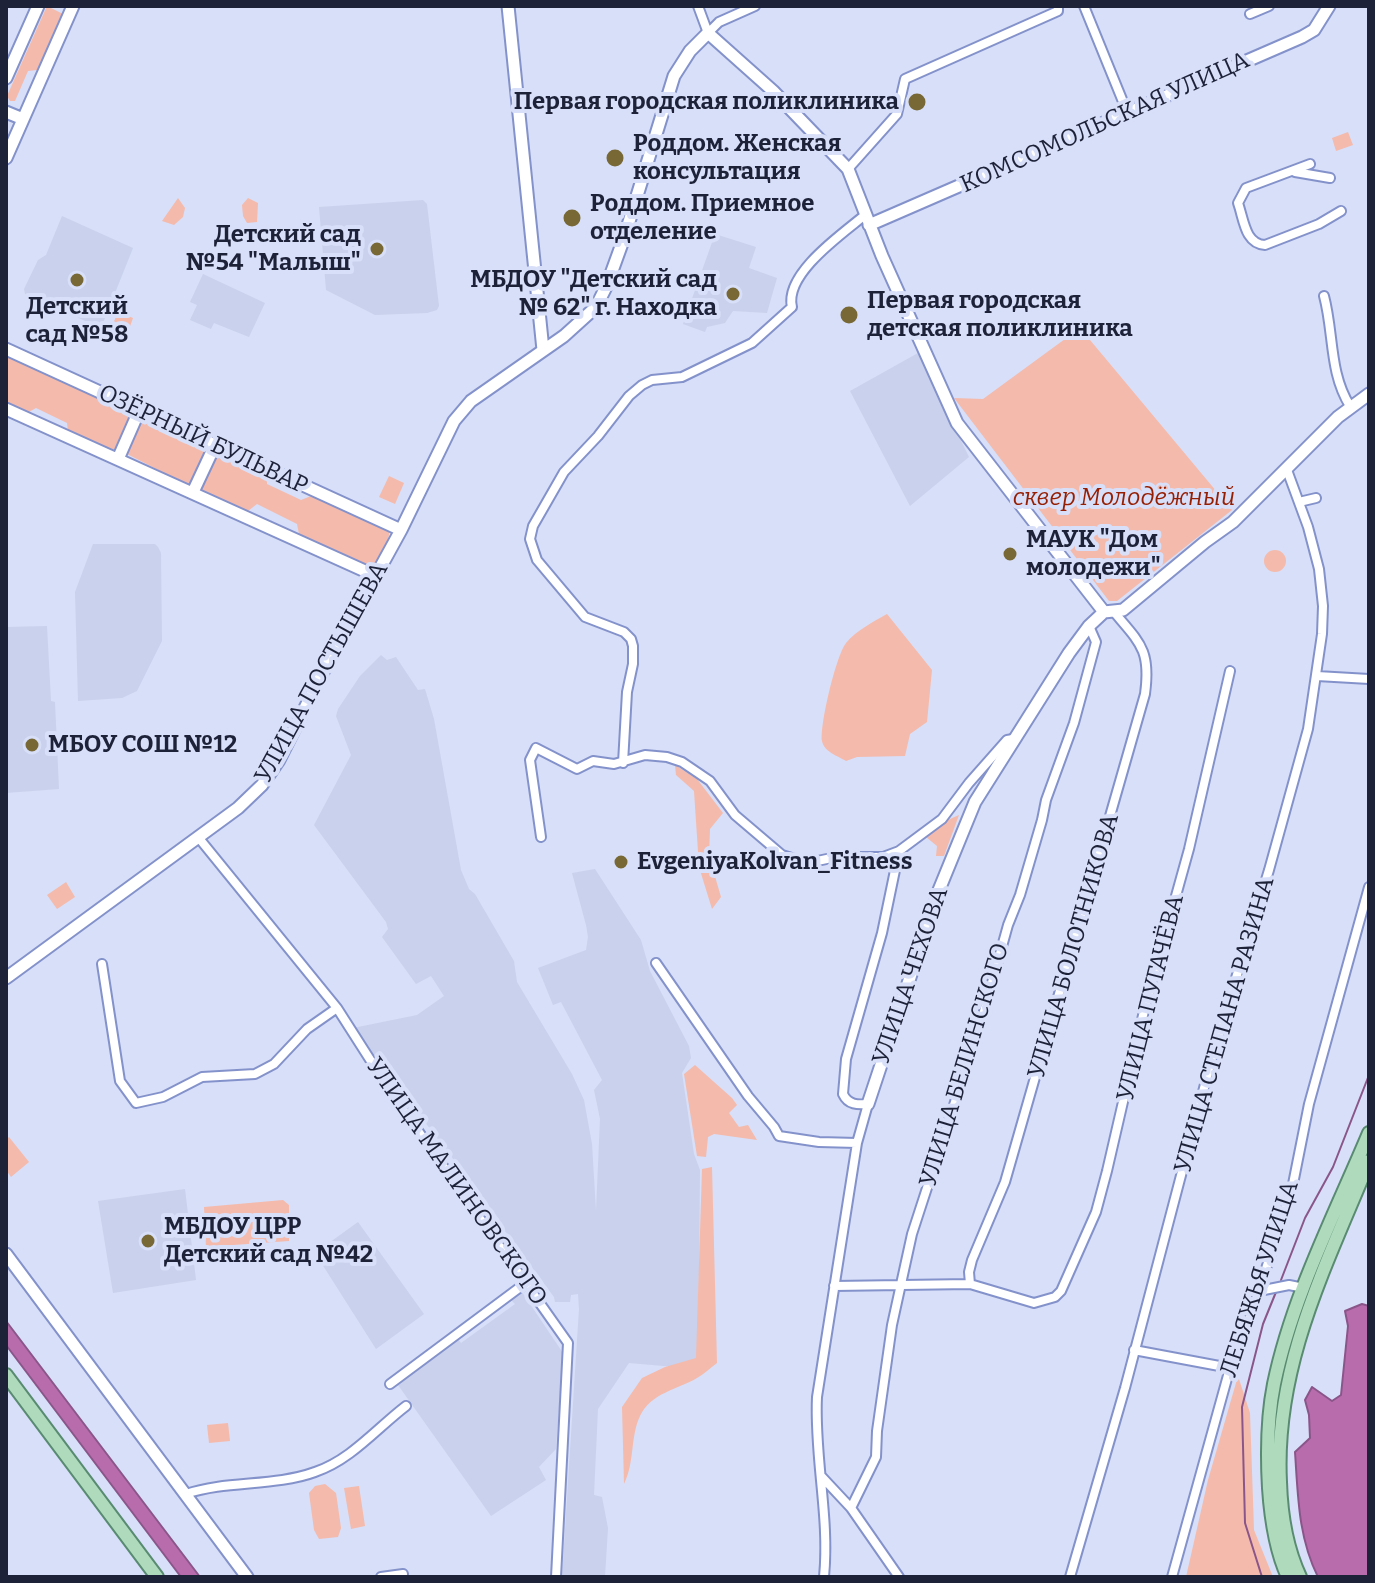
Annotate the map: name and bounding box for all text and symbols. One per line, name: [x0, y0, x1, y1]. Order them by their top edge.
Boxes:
street label: КОМСОМОЛЬСКАЯ УЛИЦА: [956, 46, 1254, 200]
place label: Первая городская поликлиника: [514, 88, 899, 116]
marker: Первая городская поликлиника: [906, 91, 928, 113]
place label: Роддом. Женская консультация: [633, 130, 841, 186]
marker: Роддом. Женская консультация: [604, 147, 626, 169]
place label: Роддом. Приемное отделение: [590, 190, 814, 246]
marker: Роддом. Приемное отделение: [561, 207, 583, 229]
place label: Детский сад №54 "Малыш": [186, 221, 361, 277]
marker: Детский сад №54 "Малыш": [368, 240, 386, 258]
place label: МБДОУ "Детский сад № 62" г. Находка: [470, 266, 717, 322]
marker: Детский сад №58: [68, 271, 86, 289]
marker: МБДОУ "Детский сад № 62" г. Находка: [724, 285, 742, 303]
place label: Первая городская детская поликлиника: [867, 287, 1133, 343]
place label: Детский сад №58: [26, 293, 128, 349]
marker: Первая городская детская поликлиника: [838, 304, 860, 326]
street label: ОЗЁРНЫЙ БУЛЬВАР: [94, 379, 312, 501]
park label: сквер Молодёжный: [1013, 484, 1235, 512]
place label: МАУК "Дом молодежи": [1026, 526, 1161, 582]
marker: МАУК "Дом молодежи": [1001, 545, 1019, 563]
street label: УЛИЦА ПОСТЫШЕВА: [249, 557, 395, 789]
place label: МБОУ СОШ №12: [48, 731, 237, 759]
marker: МБОУ СОШ №12: [23, 736, 41, 754]
street label: УЛИЦА БОЛОТНИКОВА: [1022, 810, 1126, 1082]
place label: EvgeniyaKolvan_Fitness: [637, 848, 912, 876]
marker: EvgeniyaKolvan_Fitness: [612, 853, 630, 871]
street label: УЛИЦА СТЕПАНА РАЗИНА: [1169, 874, 1281, 1176]
street label: УЛИЦА ЧЕХОВА: [867, 883, 955, 1069]
street label: УЛИЦА ПУГАЧЁВА: [1111, 892, 1191, 1104]
street label: УЛИЦА БЕЛИНСКОГО: [914, 940, 1016, 1190]
street label: УЛИЦА МАЛИНОВСКОГО: [359, 1053, 553, 1311]
street label: ЛЕБЯЖЬЯ УЛИЦА: [1215, 1177, 1305, 1381]
place label: МБДОУ ЦРР Детский сад №42: [164, 1213, 373, 1269]
marker: МБДОУ ЦРР Детский сад №42: [139, 1232, 157, 1250]

